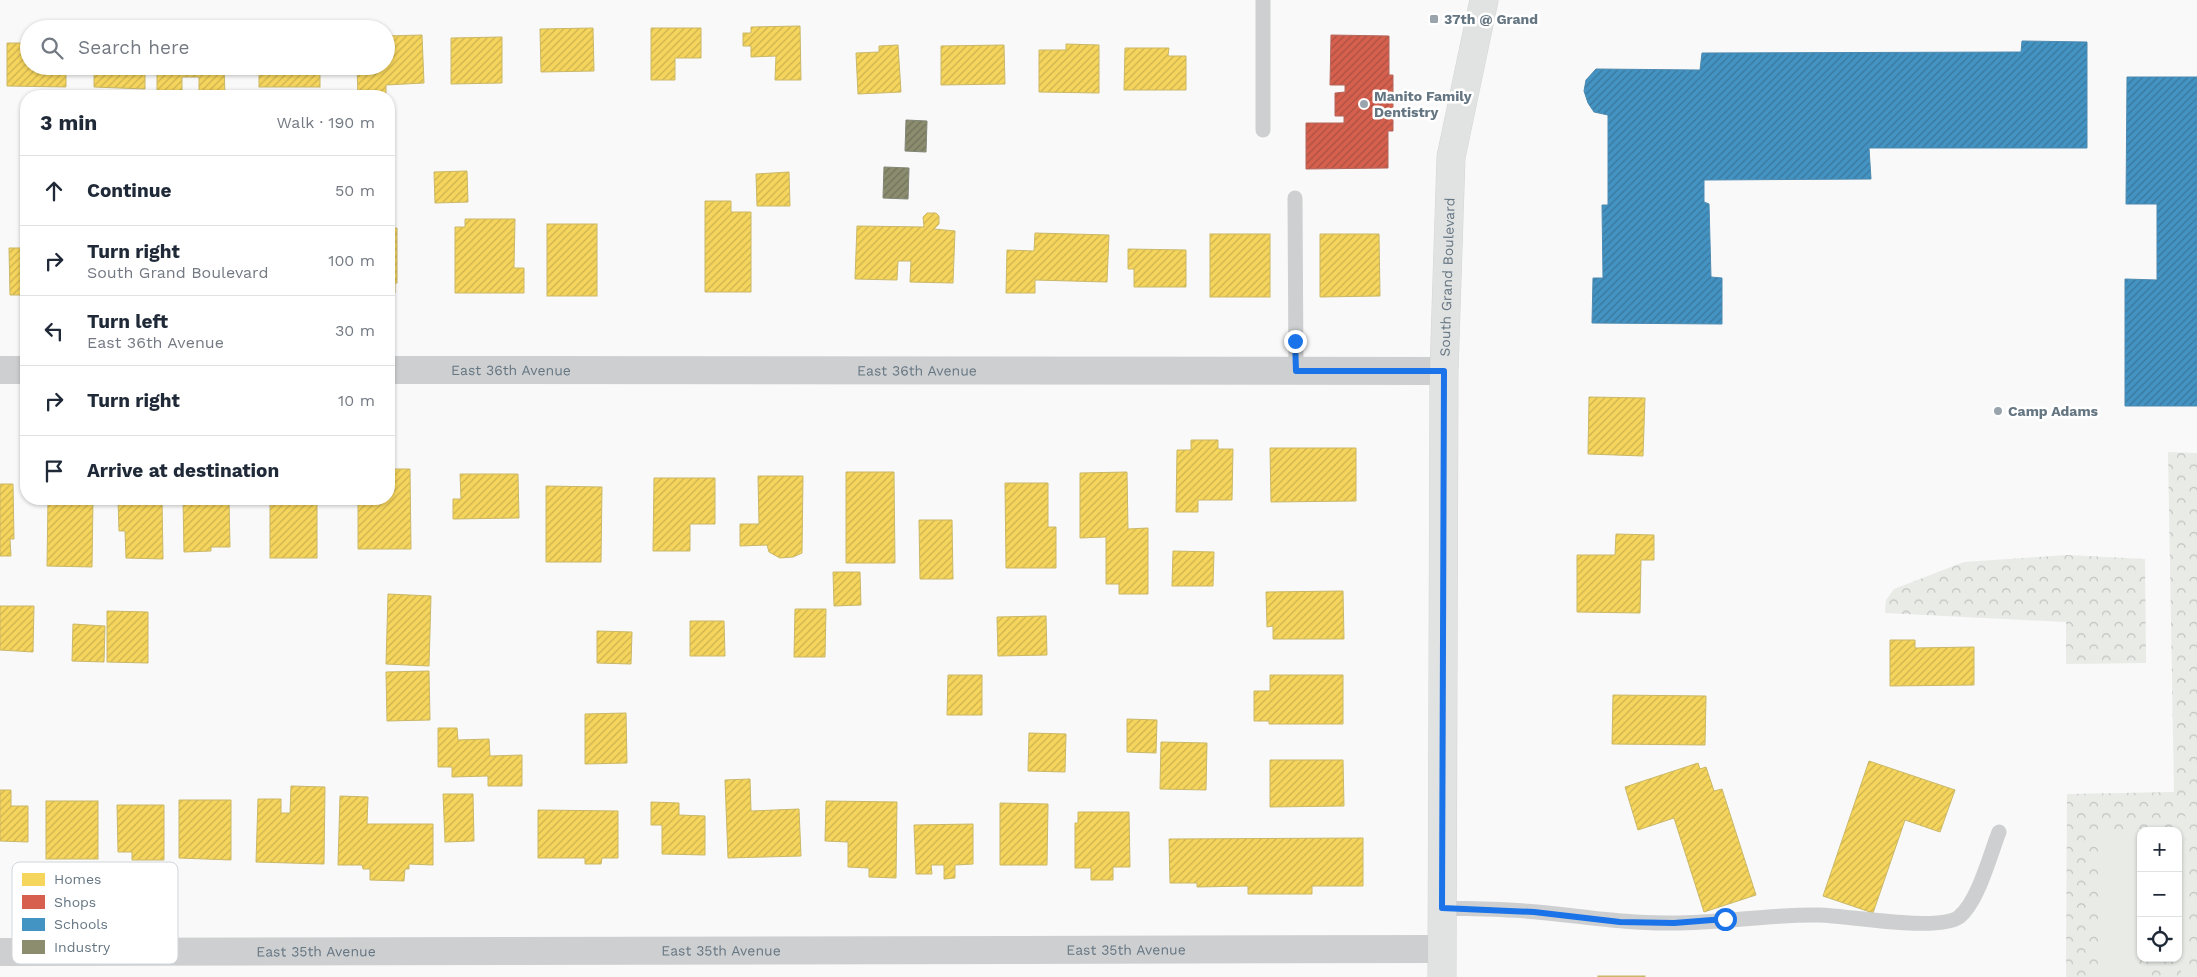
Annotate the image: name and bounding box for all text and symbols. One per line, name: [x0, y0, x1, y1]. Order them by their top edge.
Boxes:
place label: 37th @ Grand: [1444, 11, 1538, 27]
marker: 37th @ Grand: [1428, 13, 1440, 25]
search box: [20, 20, 395, 75]
icon: search: [38, 34, 66, 62]
text: Search here: [78, 36, 189, 59]
place label: Manito Family Dentistry: [1374, 88, 1472, 120]
marker: Manito Family Dentistry: [1358, 98, 1370, 110]
text: 3 min: [40, 110, 97, 135]
text: Walk · 190 m: [277, 113, 375, 132]
icon: ahead: [40, 177, 68, 205]
text: Continue: [87, 179, 171, 202]
text: 50 m: [335, 181, 375, 200]
street label: South Grand Boulevard: [1436, 197, 1458, 357]
text: Turn right: [87, 240, 180, 263]
icon: right: [40, 247, 68, 275]
text: 100 m: [328, 251, 375, 270]
text: South Grand Boulevard: [87, 263, 268, 282]
text: Turn left: [87, 310, 168, 333]
icon: left: [40, 317, 68, 345]
text: 30 m: [335, 321, 375, 340]
route end: [1284, 330, 1307, 353]
text: East 36th Avenue: [87, 333, 224, 352]
street label: East 36th Avenue: [451, 362, 571, 378]
street label: East 36th Avenue: [857, 362, 977, 379]
icon: right: [40, 387, 68, 415]
text: Turn right: [87, 389, 180, 412]
text: 10 m: [338, 391, 375, 410]
place label: Camp Adams: [2008, 403, 2099, 419]
marker: Camp Adams: [1992, 405, 2004, 417]
icon: arrive: [40, 457, 68, 485]
text: Arrive at destination: [87, 459, 279, 482]
map controls: [2137, 827, 2182, 962]
button: +: [2137, 827, 2182, 872]
legend: [12, 862, 178, 964]
text: Homes: [54, 871, 101, 887]
button: −: [2137, 872, 2182, 917]
text: Shops: [54, 894, 96, 910]
route start: [1714, 908, 1737, 931]
text: Schools: [54, 916, 108, 932]
button: locate: [2137, 917, 2182, 962]
text: Industry: [54, 939, 111, 955]
street label: East 35th Avenue: [661, 942, 781, 959]
street label: East 35th Avenue: [1066, 942, 1186, 958]
street label: East 35th Avenue: [256, 943, 376, 959]

